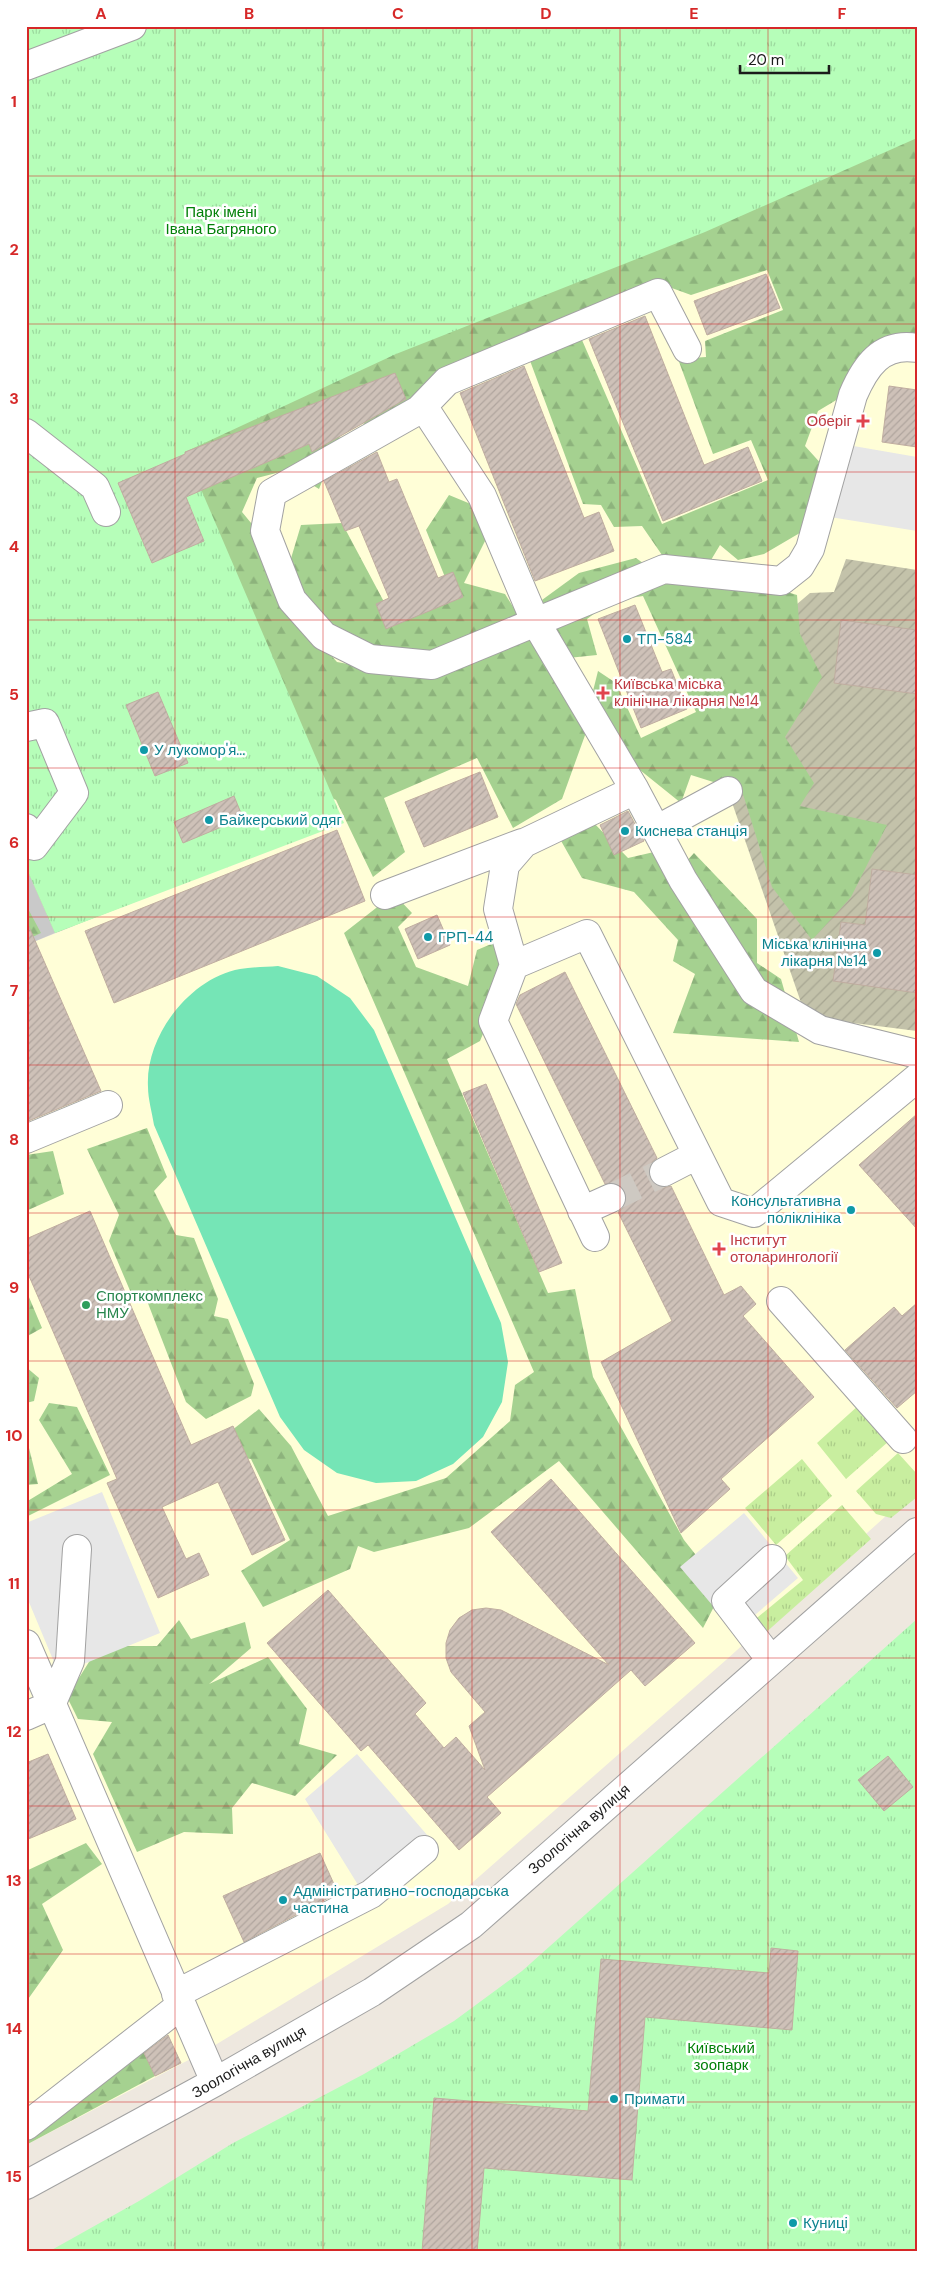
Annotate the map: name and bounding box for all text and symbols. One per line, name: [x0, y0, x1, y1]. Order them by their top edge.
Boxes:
text: A: [95, 3, 107, 24]
text: B: [244, 3, 254, 24]
text: C: [392, 3, 404, 24]
text: D: [540, 3, 552, 24]
text: E: [689, 3, 699, 24]
text: F: [838, 3, 847, 24]
scale bar: [740, 42, 829, 74]
text: 20 m: [748, 50, 784, 70]
text: 1: [11, 91, 17, 112]
park label: Парк імені Івана Багряного: [166, 202, 277, 239]
text: 2: [9, 239, 19, 260]
text: 3: [9, 388, 19, 409]
place label: Оберіг: [806, 411, 853, 431]
marker: Оберіг: [856, 414, 870, 428]
text: 4: [9, 536, 19, 557]
place label: ТП-584: [637, 629, 692, 649]
marker: ТП-584: [621, 633, 633, 645]
place label: Київська міська клінічна лікарня №14: [614, 674, 759, 711]
text: 5: [9, 684, 19, 705]
marker: Київська міська клінічна лікарня №14: [596, 686, 610, 700]
place label: У лукомор'я...: [154, 740, 245, 760]
marker: У лукомор'я...: [138, 744, 150, 756]
place label: Байкерський одяг: [219, 810, 342, 830]
marker: Байкерський одяг: [203, 814, 215, 826]
place label: Киснева станція: [635, 821, 747, 841]
marker: Киснева станція: [619, 825, 631, 837]
text: 6: [9, 832, 19, 853]
place label: ГРП-44: [438, 927, 493, 947]
marker: ГРП-44: [422, 931, 434, 943]
place label: Міська клінічна лікарня №14: [762, 934, 868, 971]
marker: Міська клінічна лікарня №14: [871, 947, 883, 959]
text: 7: [10, 980, 19, 1001]
text: 8: [9, 1129, 19, 1150]
place label: Консультативна поліклініка: [731, 1191, 842, 1228]
marker: Консультативна поліклініка: [845, 1204, 857, 1216]
place label: Інститут отоларингології: [730, 1230, 839, 1267]
marker: Інститут отоларингології: [712, 1242, 726, 1256]
text: 9: [9, 1277, 19, 1298]
place label: Спорткомплекс НМУ: [96, 1286, 204, 1323]
marker: Спорткомплекс НМУ: [80, 1299, 92, 1311]
text: 10: [5, 1425, 23, 1446]
text: 11: [8, 1573, 20, 1594]
text: 12: [6, 1721, 22, 1742]
street label: Зоологічна вулиця: [524, 1779, 634, 1879]
text: 13: [6, 1870, 22, 1891]
place label: Адміністративно-господарська частина: [293, 1881, 509, 1918]
marker: Адміністративно-господарська частина: [277, 1894, 289, 1906]
text: 14: [6, 2018, 22, 2039]
street label: Зоологічна вулиця: [188, 2021, 310, 2103]
park label: Київський зоопарк: [687, 2038, 755, 2075]
place label: Примати: [624, 2089, 685, 2109]
marker: Примати: [608, 2093, 620, 2105]
text: 15: [6, 2166, 22, 2187]
place label: Куниці: [803, 2213, 848, 2233]
marker: Куниці: [787, 2217, 799, 2229]

